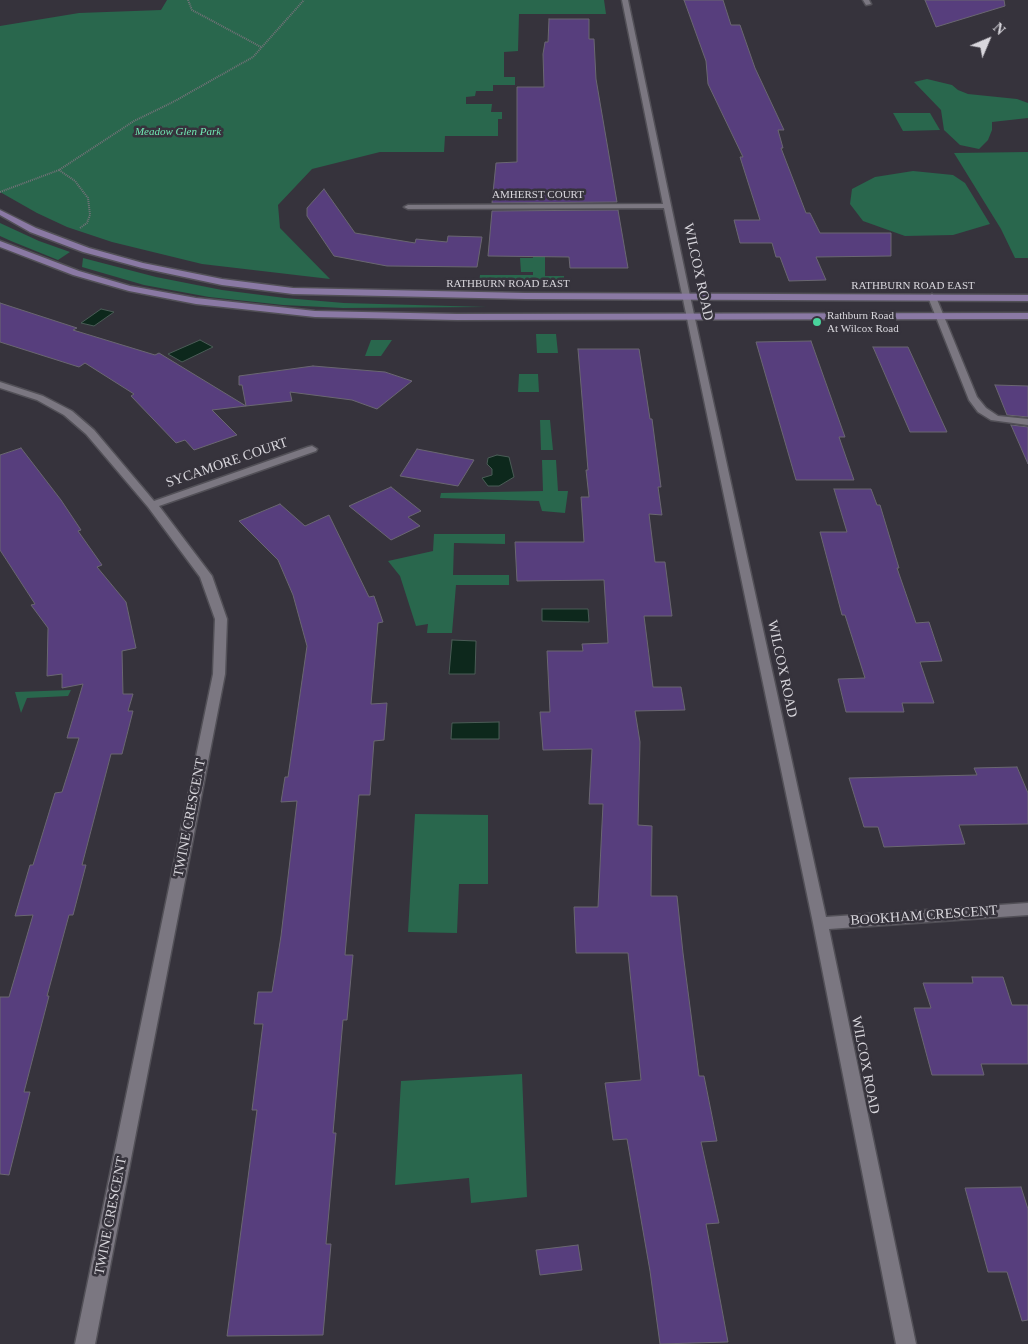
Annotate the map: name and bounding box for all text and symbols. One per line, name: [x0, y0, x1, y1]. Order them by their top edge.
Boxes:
north arrow: [963, 15, 1013, 65]
text: N: [990, 20, 1008, 38]
park label: Meadow Glen Park: [135, 125, 221, 139]
street label: AMHERST COURT: [492, 188, 584, 202]
street label: WILCOX ROAD: [679, 222, 717, 322]
street label: RATHBURN ROAD EAST: [446, 277, 570, 291]
street label: RATHBURN ROAD EAST: [851, 279, 975, 293]
place label: Rathburn Road At Wilcox Road: [827, 309, 899, 335]
marker: Rathburn Road At Wilcox Road: [811, 316, 823, 328]
street label: SYCAMORE COURT: [164, 434, 290, 492]
street label: WILCOX ROAD: [763, 619, 801, 719]
street label: TWINE CRESCENT: [170, 757, 210, 879]
street label: BOOKHAM CRESCENT: [850, 902, 998, 930]
street label: WILCOX ROAD: [847, 1015, 883, 1115]
street label: TWINE CRESCENT: [91, 1155, 131, 1277]

